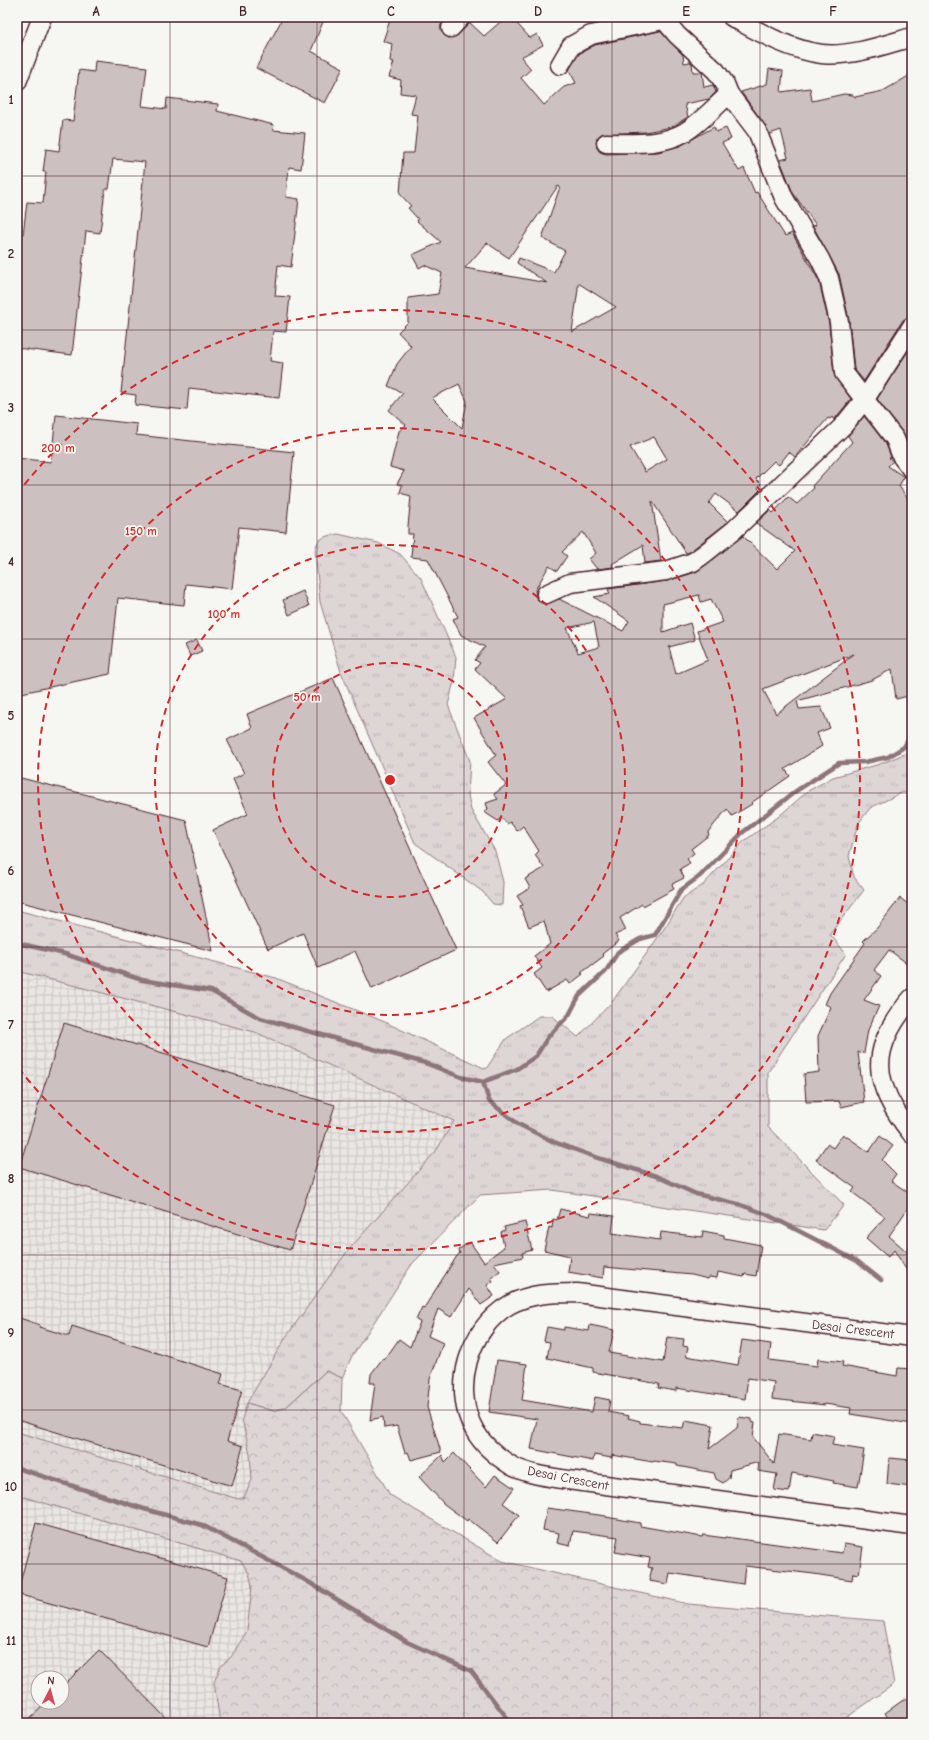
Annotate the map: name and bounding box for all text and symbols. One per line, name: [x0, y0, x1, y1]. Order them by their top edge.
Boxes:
text: A: [92, 4, 100, 19]
text: B: [239, 4, 247, 19]
text: C: [387, 4, 395, 19]
text: D: [534, 4, 542, 19]
text: E: [682, 4, 690, 19]
text: F: [829, 4, 837, 19]
text: 1: [8, 92, 14, 107]
text: 2: [8, 246, 14, 261]
text: 3: [8, 400, 14, 415]
text: 200 m: [41, 441, 75, 455]
text: 150 m: [125, 524, 157, 538]
text: 4: [8, 554, 14, 569]
text: 100 m: [208, 607, 240, 621]
text: 50 m: [293, 690, 321, 704]
text: 5: [8, 708, 15, 723]
centre of rings: [383, 773, 397, 787]
text: 6: [8, 863, 15, 878]
text: 7: [8, 1017, 14, 1032]
text: 8: [8, 1171, 14, 1186]
street label: Desai Crescent: [811, 1317, 896, 1342]
text: 9: [8, 1325, 15, 1340]
street label: Desai Crescent: [526, 1463, 611, 1493]
text: 10: [5, 1479, 17, 1494]
text: 11: [6, 1633, 16, 1648]
north arrow: [30, 1670, 70, 1710]
text: N: [47, 1674, 55, 1687]

